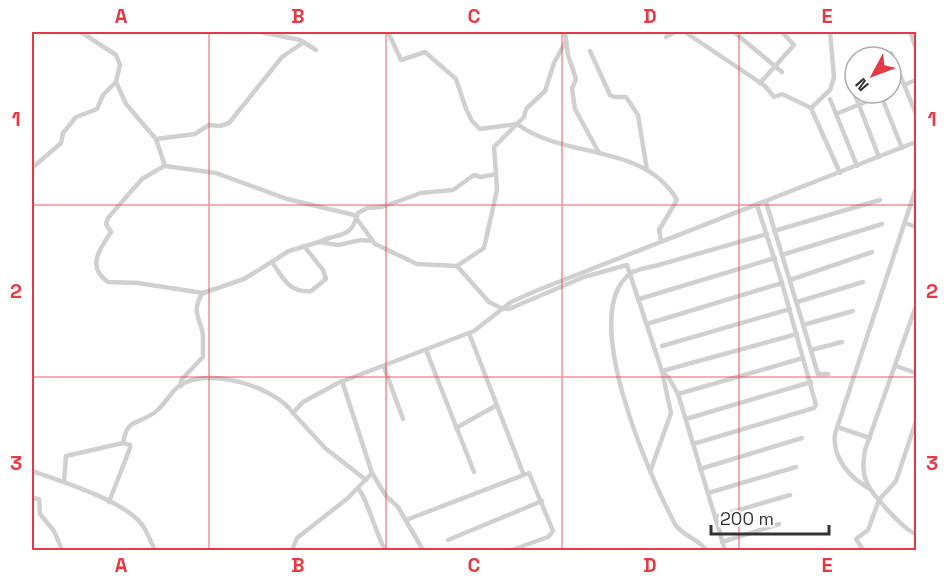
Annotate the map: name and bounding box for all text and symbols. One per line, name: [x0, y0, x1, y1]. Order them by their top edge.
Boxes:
text: A: [115, 3, 128, 29]
text: B: [291, 3, 305, 29]
text: C: [468, 3, 481, 29]
text: D: [643, 3, 657, 29]
text: E: [821, 3, 833, 29]
north arrow: [843, 45, 903, 105]
text: N: [851, 74, 874, 95]
text: 1: [11, 106, 21, 132]
text: 1: [927, 106, 937, 132]
text: 2: [10, 278, 22, 304]
text: 2: [926, 278, 938, 304]
text: 3: [10, 450, 22, 476]
text: 3: [926, 450, 938, 476]
scale bar: [711, 498, 830, 536]
text: 200 m: [720, 507, 774, 530]
text: A: [115, 552, 128, 578]
text: B: [291, 552, 305, 578]
text: C: [468, 552, 481, 578]
text: D: [643, 552, 657, 578]
text: E: [821, 552, 833, 578]

